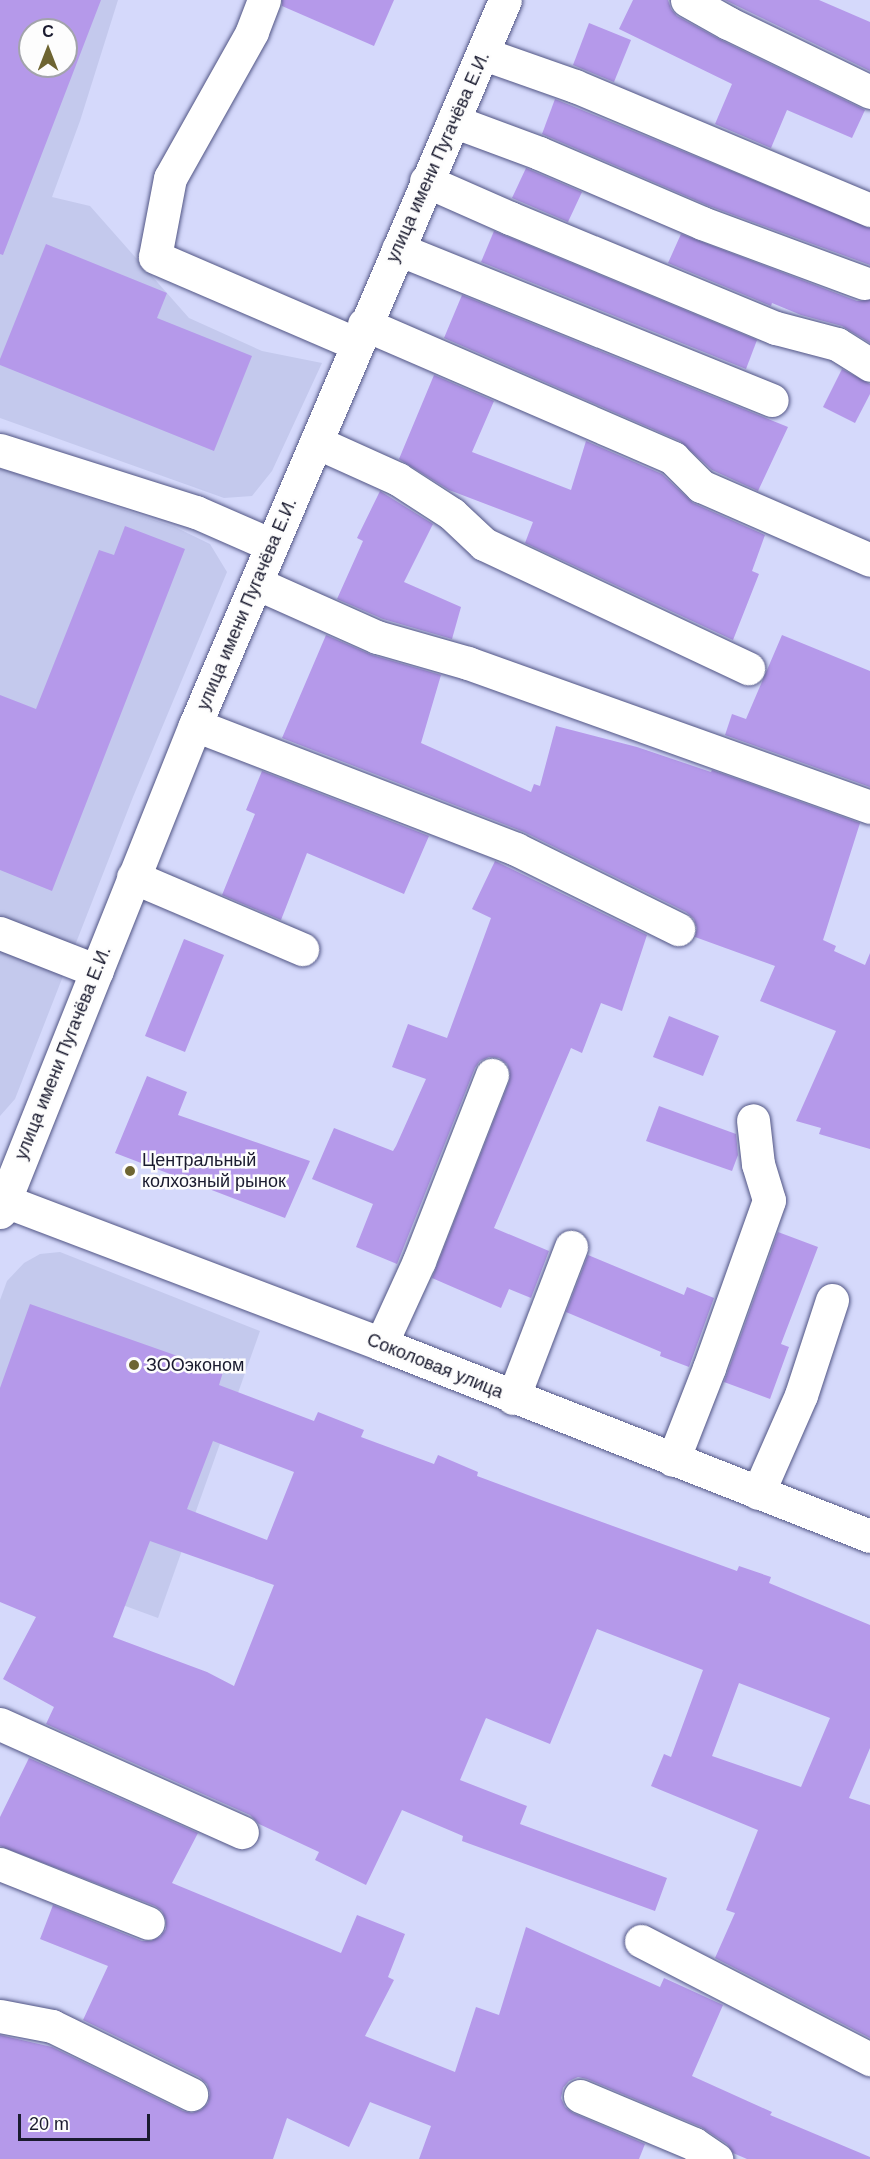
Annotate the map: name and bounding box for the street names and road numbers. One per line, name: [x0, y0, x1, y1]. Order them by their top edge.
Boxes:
street label: улица имени Пугачёва Е.И.: [382, 48, 494, 266]
street label: улица имени Пугачёва Е.И.: [192, 495, 302, 713]
street label: улица имени Пугачёва Е.И.: [10, 943, 116, 1163]
street label: Соколовая улица: [364, 1329, 506, 1403]

